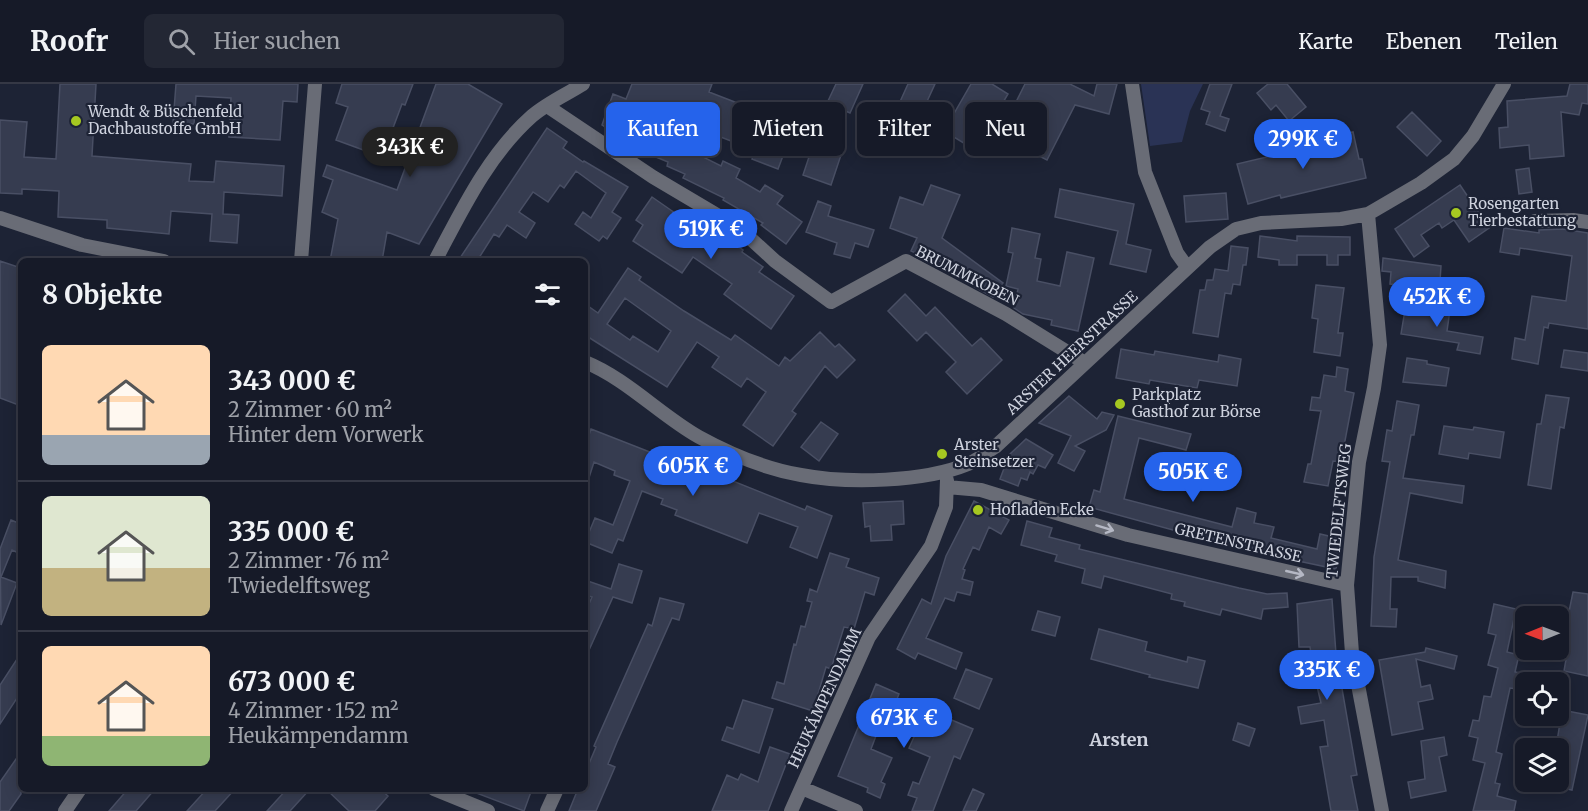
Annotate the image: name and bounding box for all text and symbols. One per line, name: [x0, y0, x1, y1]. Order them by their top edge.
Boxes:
search box: [144, 14, 564, 68]
text: Roofr: [30, 23, 108, 59]
icon: search: [165, 25, 198, 58]
text: Hier suchen: [213, 27, 340, 55]
text: Karte: [1298, 28, 1353, 55]
text: Ebenen: [1386, 28, 1462, 55]
text: Teilen: [1495, 28, 1558, 55]
place label: Wendt & Büschenfeld Dachbaustoffe GmbH: [87, 102, 242, 138]
chip: Kaufen: [606, 102, 720, 156]
chip: Mieten: [732, 102, 845, 156]
chip: Filter: [857, 102, 953, 156]
chip: Neu: [965, 102, 1047, 156]
marker: Wendt & Büschenfeld Dachbaustoffe GmbH: [69, 114, 83, 128]
pin: 299K €: [1254, 119, 1352, 170]
text: 299K €: [1268, 126, 1338, 151]
pin: 343K €: [361, 127, 459, 178]
text: 343K €: [376, 134, 444, 159]
place label: Rosengarten Tierbestattung: [1468, 194, 1576, 230]
marker: Rosengarten Tierbestattung: [1449, 206, 1463, 220]
pin: 519K €: [662, 209, 760, 260]
text: 519K €: [678, 216, 744, 241]
street label: BRUMMKOBEN: [913, 241, 1022, 310]
pin: 452K €: [1388, 277, 1486, 328]
text: 8 Objekte: [42, 278, 162, 311]
icon: filters: [531, 278, 564, 311]
text: 452K €: [1403, 284, 1471, 309]
street label: ARSTER HEERSTRASSE: [1001, 286, 1142, 419]
text: 343 000 €: [228, 364, 356, 397]
icon: home: [90, 369, 162, 441]
place label: Parkplatz Gasthof zur Börse: [1132, 385, 1261, 421]
text: 2 Zimmer · 60 m²: [228, 397, 392, 422]
marker: Parkplatz Gasthof zur Börse: [1113, 397, 1127, 411]
text: Hinter dem Vorwerk: [228, 422, 424, 447]
place label: Arster Steinsetzer: [953, 435, 1035, 471]
street label: TWIEDELFTSWEG: [1322, 442, 1355, 579]
pin: 605K €: [644, 446, 742, 497]
marker: Arster Steinsetzer: [935, 447, 949, 461]
pin: 505K €: [1144, 452, 1242, 503]
text: 605K €: [657, 453, 729, 478]
text: 505K €: [1158, 459, 1228, 484]
place label: Hofladen Ecke: [990, 500, 1094, 519]
marker: Hofladen Ecke: [971, 503, 985, 517]
text: 335 000 €: [228, 515, 354, 548]
street label: GRETENSTRASSE: [1173, 519, 1304, 566]
icon: home: [90, 520, 162, 592]
one-way arrow: [1095, 523, 1114, 534]
text: 2 Zimmer · 76 m²: [228, 548, 389, 573]
one-way arrow: [1285, 568, 1304, 579]
text: Twiedelftsweg: [228, 573, 370, 598]
north arrow: [1515, 606, 1569, 660]
map controls: [1515, 606, 1569, 792]
street label: HEUKÄMPENDAMM: [784, 625, 865, 771]
pin: 335K €: [1278, 650, 1376, 701]
text: 335K €: [1293, 657, 1361, 682]
text: 673 000 €: [228, 665, 355, 698]
icon: home: [90, 670, 162, 742]
button: locate: [1515, 672, 1569, 726]
text: 4 Zimmer · 152 m²: [228, 698, 398, 723]
pin: 673K €: [855, 698, 953, 749]
text: 673K €: [870, 705, 938, 730]
text: Heukämpendamm: [228, 723, 409, 748]
district label: Arsten: [1088, 728, 1149, 751]
button: layers: [1515, 738, 1569, 792]

